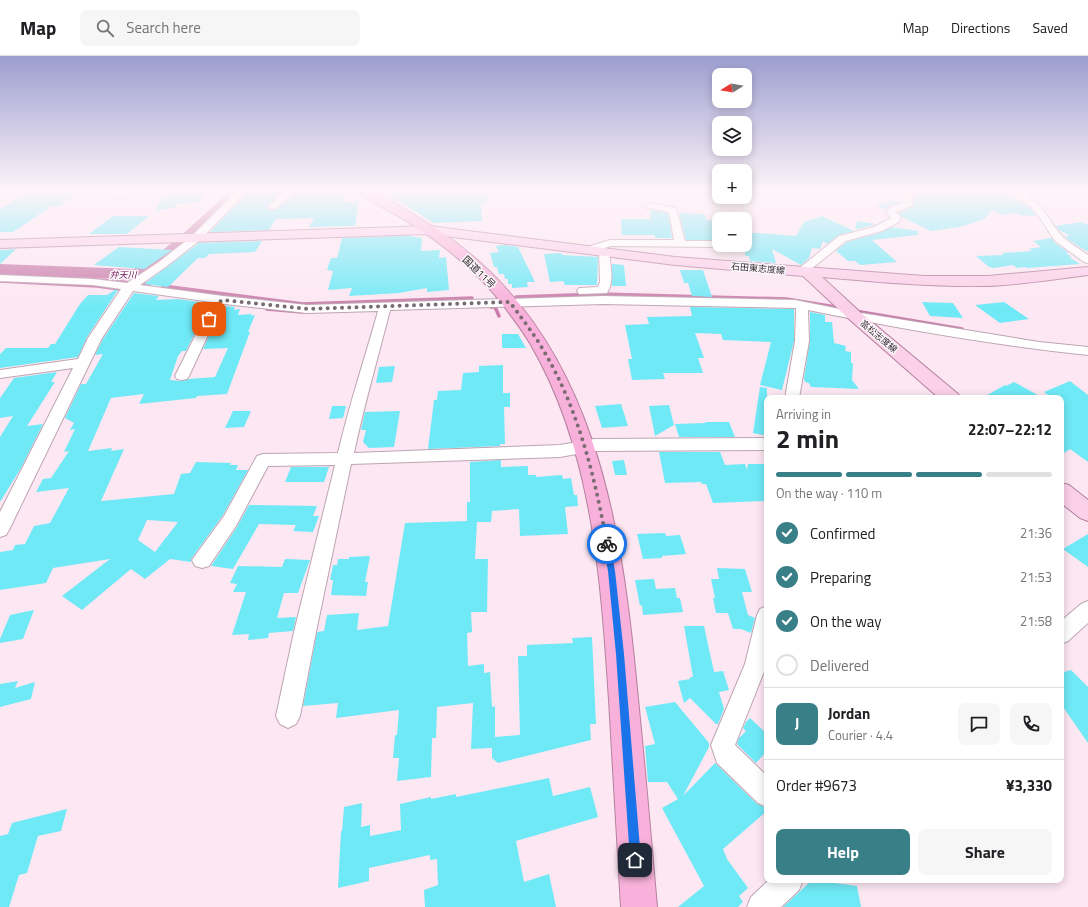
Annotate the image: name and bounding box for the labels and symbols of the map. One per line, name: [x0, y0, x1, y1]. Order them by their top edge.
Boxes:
north arrow: [712, 68, 752, 108]
street label: 国道11号: [459, 252, 499, 292]
street label: 石田東志度線: [731, 259, 786, 277]
water label: 弁天川: [109, 268, 137, 281]
pin: [192, 302, 226, 336]
street label: 高松志度線: [858, 317, 901, 356]
courier: [587, 524, 627, 564]
pin: [618, 843, 652, 877]

